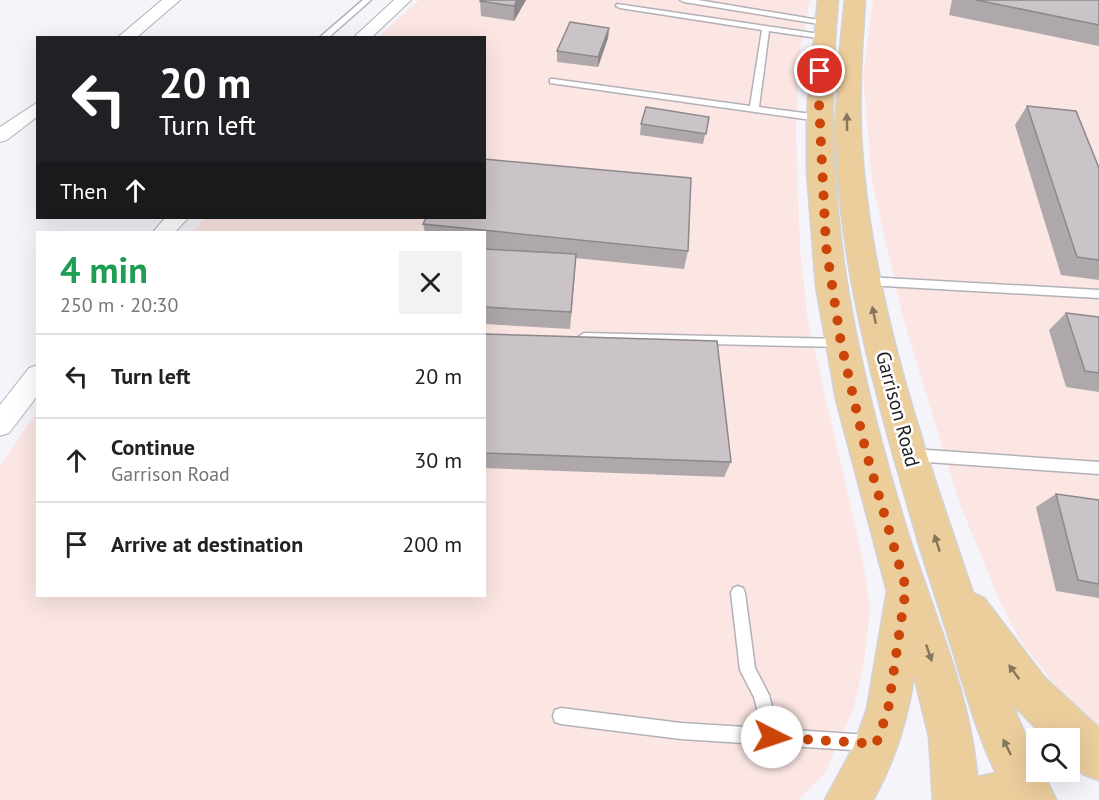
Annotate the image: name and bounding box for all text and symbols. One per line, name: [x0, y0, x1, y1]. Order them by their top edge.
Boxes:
pin: [794, 45, 845, 96]
icon: arrive: [803, 54, 836, 87]
text: 20 m: [159, 55, 251, 110]
icon: left: [60, 60, 138, 138]
text: Turn left: [159, 108, 256, 142]
one-way arrow: [842, 112, 852, 131]
icon: ahead: [119, 174, 152, 207]
text: Then: [60, 177, 107, 205]
text: 4 min: [60, 246, 148, 293]
button: close: [399, 251, 462, 314]
text: 250 m · 20:30: [60, 292, 178, 318]
one-way arrow: [869, 305, 878, 324]
street label: Garrison Road: [870, 348, 926, 470]
icon: left: [60, 360, 93, 393]
text: Turn left: [111, 362, 191, 390]
text: 20 m: [414, 362, 462, 390]
text: Continue: [111, 433, 195, 461]
icon: ahead: [60, 444, 93, 477]
text: 30 m: [414, 446, 462, 474]
text: Garrison Road: [111, 461, 230, 487]
icon: arrive: [60, 528, 93, 561]
text: Arrive at destination: [111, 530, 303, 558]
text: 200 m: [402, 530, 462, 558]
one-way arrow: [932, 534, 941, 552]
one-way arrow: [924, 644, 934, 662]
one-way arrow: [1008, 664, 1020, 680]
position arrow: [740, 705, 804, 769]
map controls: [1026, 728, 1080, 782]
button: search: [1026, 728, 1080, 782]
one-way arrow: [1003, 739, 1012, 756]

